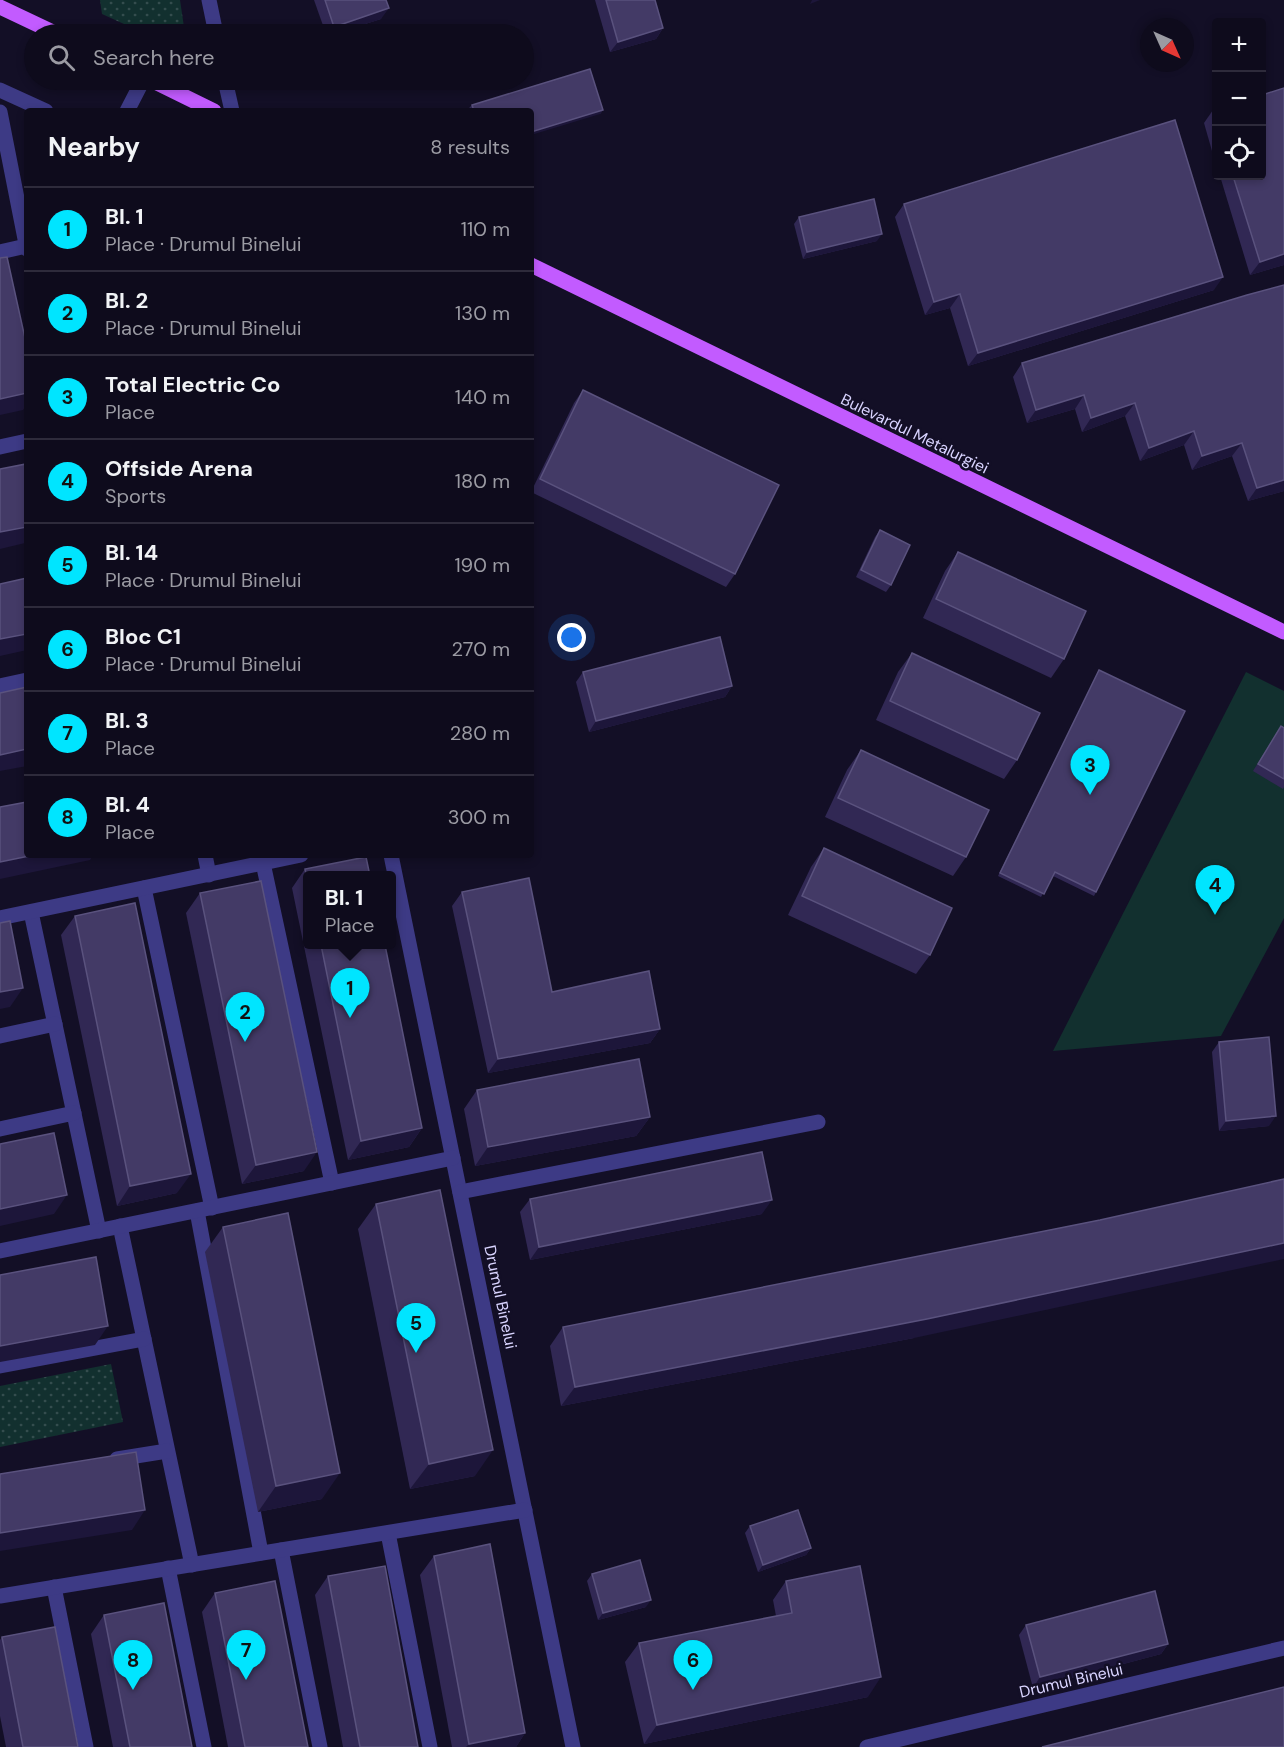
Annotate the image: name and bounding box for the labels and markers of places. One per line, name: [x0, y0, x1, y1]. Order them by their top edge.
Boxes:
pin: 3: [1070, 746, 1110, 795]
pin: 4: [1196, 866, 1234, 915]
pin: 1: [330, 968, 370, 1018]
pin: 2: [226, 992, 264, 1042]
pin: 5: [396, 1304, 436, 1353]
pin: 7: [226, 1630, 266, 1680]
pin: 8: [114, 1640, 152, 1690]
pin: 6: [674, 1640, 712, 1690]

